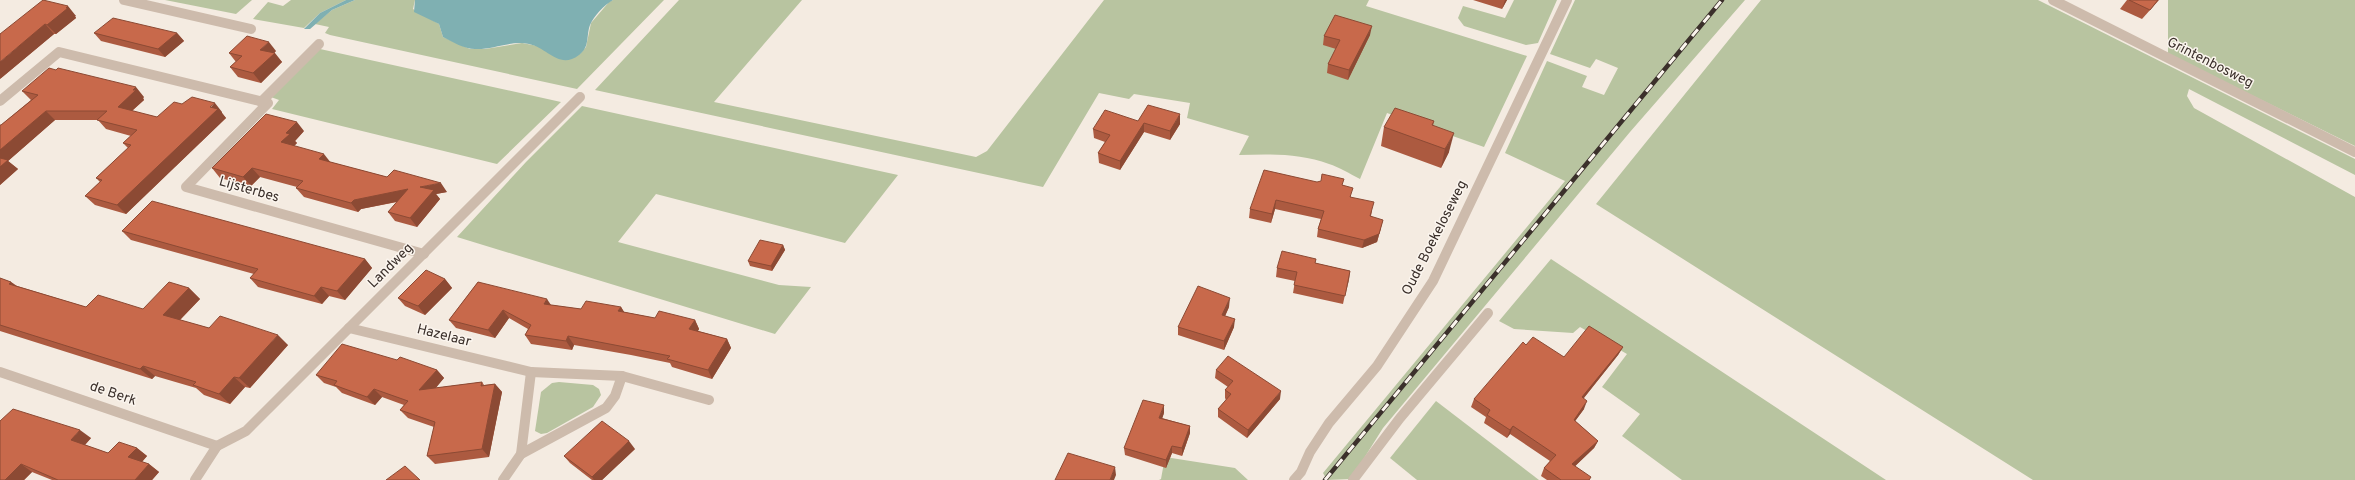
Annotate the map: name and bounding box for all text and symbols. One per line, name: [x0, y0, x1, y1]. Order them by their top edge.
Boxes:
street label: Grintenbosweg: [2164, 34, 2256, 92]
street label: Lijsterbes: [217, 173, 281, 207]
street label: Oude Boekeloseweg: [1399, 178, 1471, 298]
street label: Landweg: [365, 240, 417, 292]
street label: Hazelaar: [415, 321, 473, 351]
street label: de Berk: [87, 378, 139, 410]

